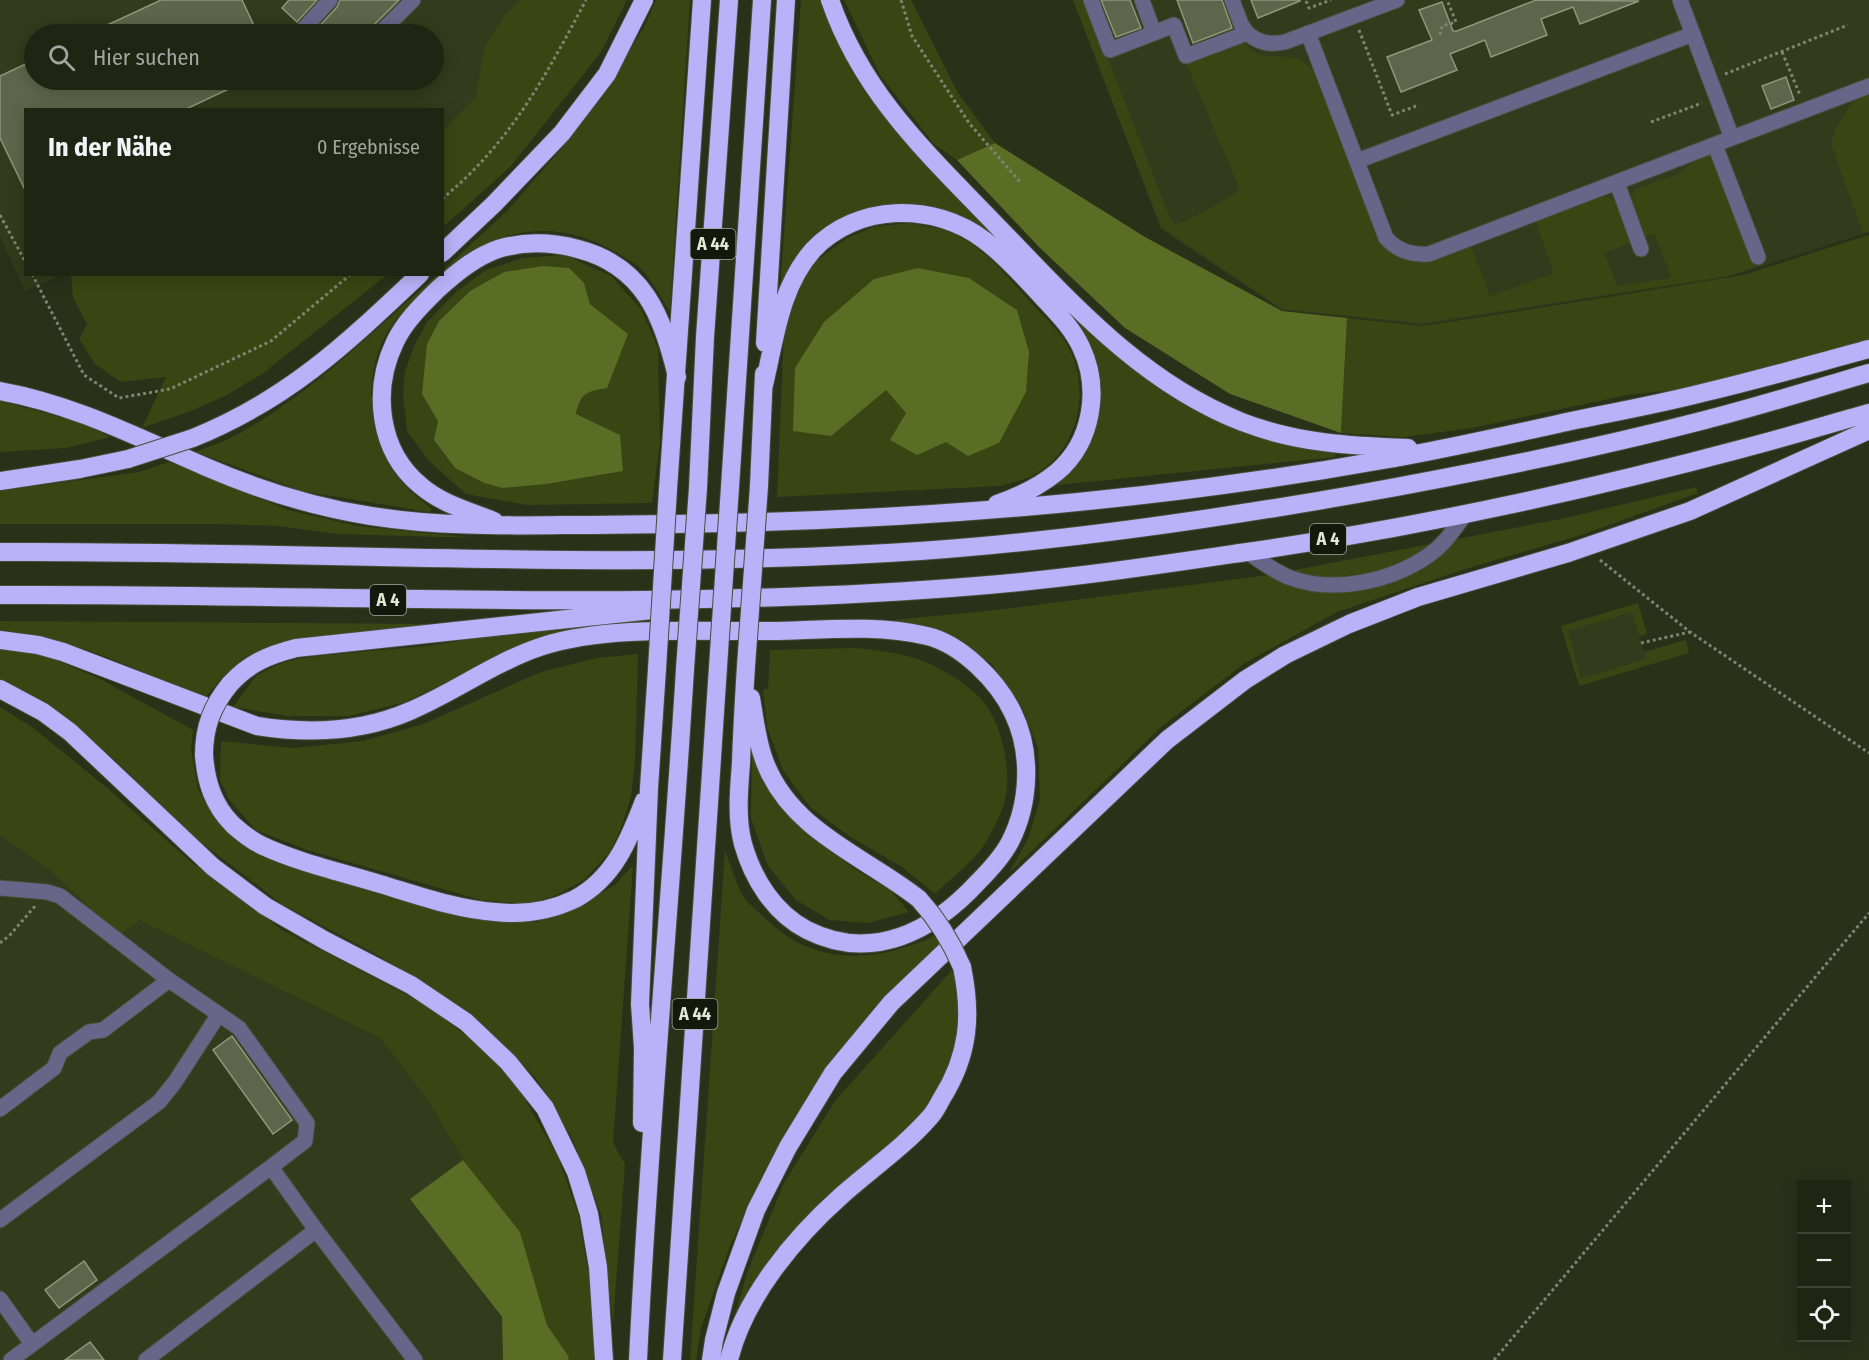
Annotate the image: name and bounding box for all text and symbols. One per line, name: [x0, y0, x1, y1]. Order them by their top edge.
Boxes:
search box: [24, 24, 444, 90]
icon: search: [45, 41, 78, 74]
text: Hier suchen: [93, 44, 200, 71]
text: In der Nähe: [48, 132, 172, 163]
text: 0 Ergebnisse: [317, 135, 420, 159]
road number: A 44: [690, 229, 736, 259]
road number: A 4: [1310, 524, 1346, 554]
road number: A 4: [370, 585, 406, 615]
road number: A 44: [672, 999, 718, 1029]
map controls: [1797, 1180, 1851, 1342]
button: +: [1797, 1180, 1851, 1234]
button: −: [1797, 1234, 1851, 1288]
button: locate: [1797, 1288, 1851, 1342]

